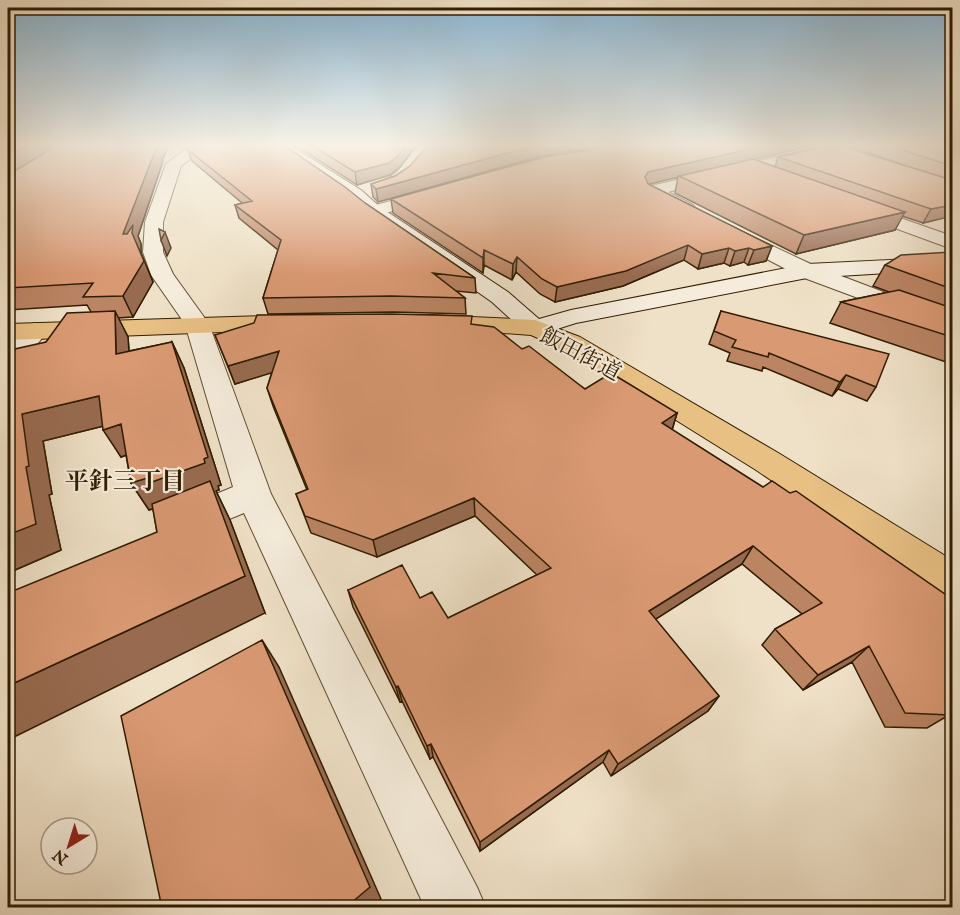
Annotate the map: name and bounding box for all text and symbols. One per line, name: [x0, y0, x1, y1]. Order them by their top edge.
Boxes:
street label: 飯田街道: [535, 322, 625, 388]
district label: 平針三丁目: [65, 467, 185, 498]
north arrow: [39, 816, 99, 876]
text: N: [49, 844, 73, 869]

